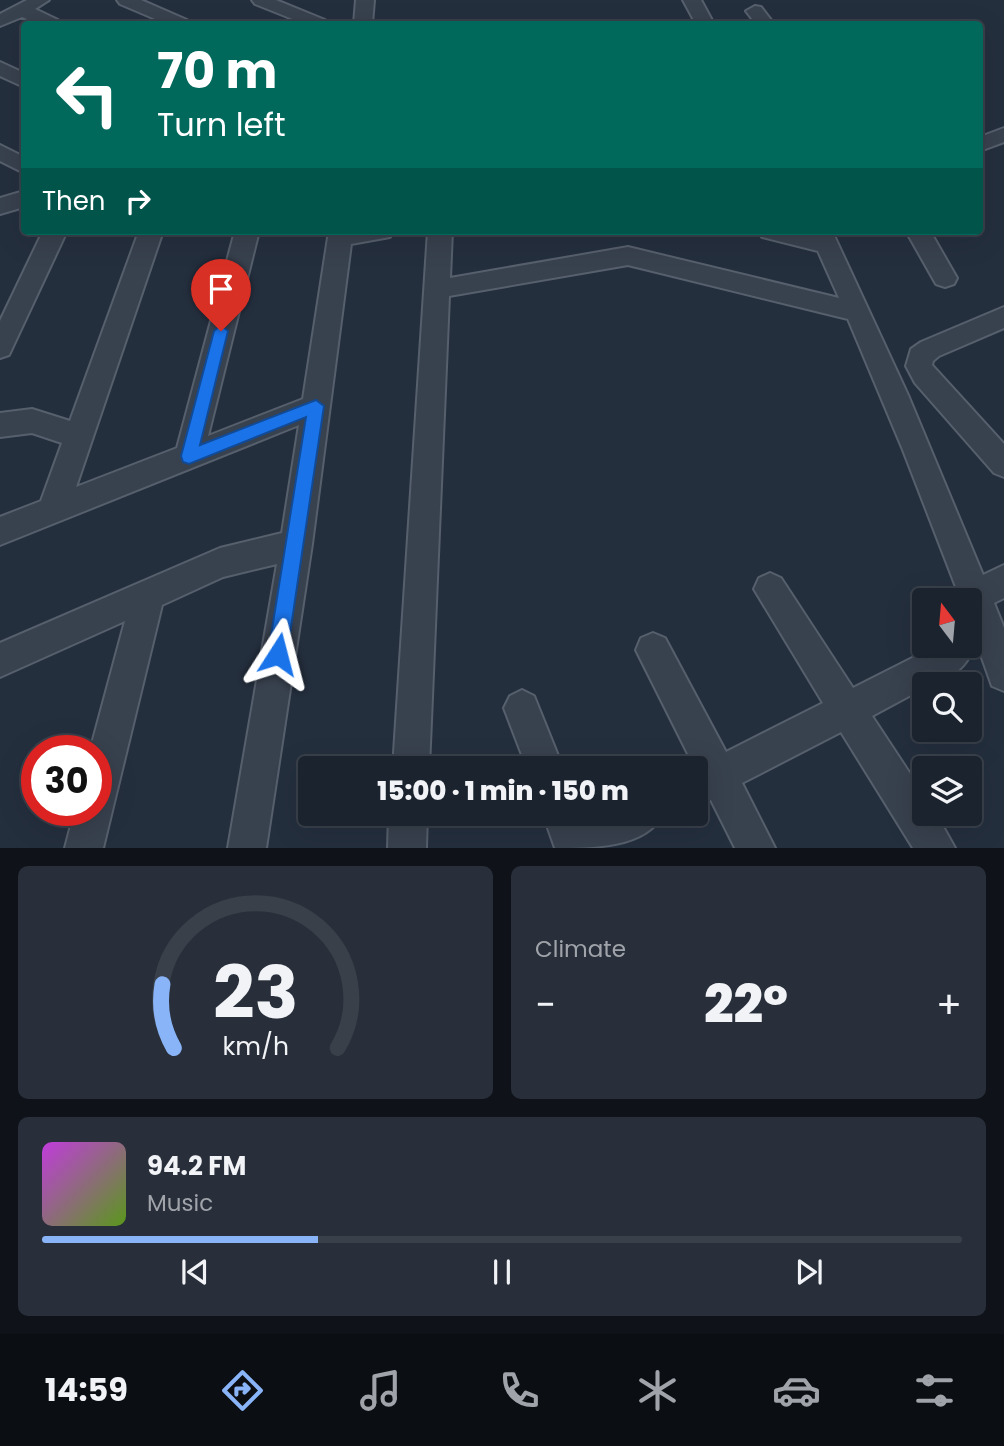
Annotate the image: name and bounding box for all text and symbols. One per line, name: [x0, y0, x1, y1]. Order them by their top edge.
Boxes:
text: 70 m: [157, 37, 277, 105]
icon: left: [42, 49, 133, 140]
text: Turn left: [157, 102, 286, 147]
icon: right: [119, 182, 157, 220]
text: Then: [42, 183, 105, 219]
pin: [191, 259, 251, 331]
icon: arrive: [202, 270, 240, 308]
north arrow: [912, 588, 982, 658]
map controls: [912, 588, 982, 826]
position arrow: [241, 617, 315, 691]
button: search: [912, 672, 982, 742]
speed limit sign: 30: [21, 735, 112, 826]
button: layers: [912, 756, 982, 826]
text: 15:00 · 1 min · 150 m: [377, 773, 629, 809]
text: Climate: [535, 933, 626, 965]
text: 23: [213, 943, 298, 1044]
text: 22°: [704, 968, 788, 1041]
text: −: [535, 978, 556, 1031]
text: +: [936, 978, 962, 1031]
text: km/h: [222, 1029, 289, 1064]
text: 94.2 FM: [147, 1148, 246, 1184]
text: Music: [147, 1187, 213, 1219]
icon: previous: [176, 1253, 214, 1291]
icon: pause: [483, 1253, 521, 1291]
icon: next: [790, 1253, 828, 1291]
icon: directions: [218, 1366, 267, 1415]
icon: music: [356, 1366, 405, 1415]
icon: phone: [495, 1366, 544, 1415]
icon: climate: [633, 1366, 682, 1415]
icon: car: [772, 1366, 821, 1415]
icon: filters: [910, 1366, 959, 1415]
text: 14:59: [45, 1367, 128, 1412]

